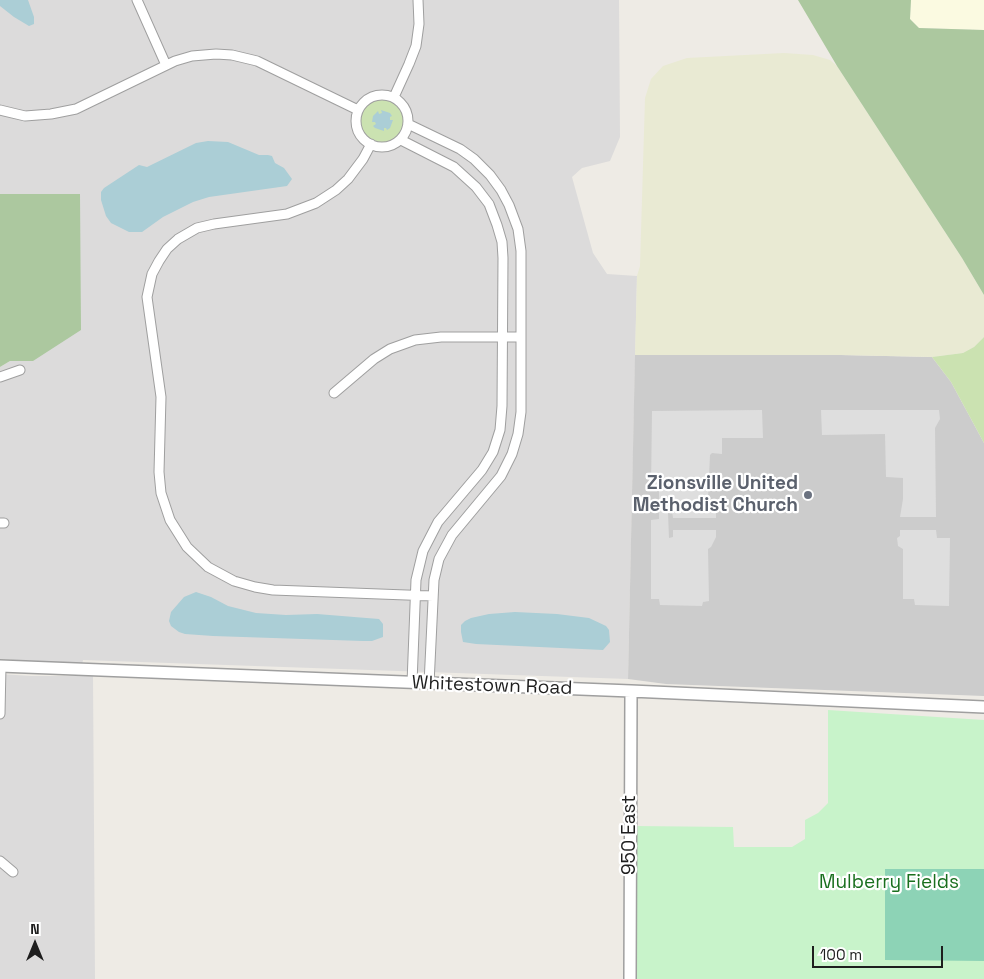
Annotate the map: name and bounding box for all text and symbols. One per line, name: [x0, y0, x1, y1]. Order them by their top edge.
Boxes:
place label: Zionsville United Methodist Church: [633, 473, 798, 517]
marker: Zionsville United Methodist Church: [802, 489, 814, 501]
street label: Whitestown Road: [411, 672, 573, 700]
street label: 950 East: [619, 795, 641, 875]
park label: Mulberry Fields: [819, 872, 959, 894]
north arrow: [10, 919, 60, 969]
text: N: [30, 920, 40, 938]
scale bar: [814, 936, 945, 968]
text: 100 m: [820, 945, 862, 964]

